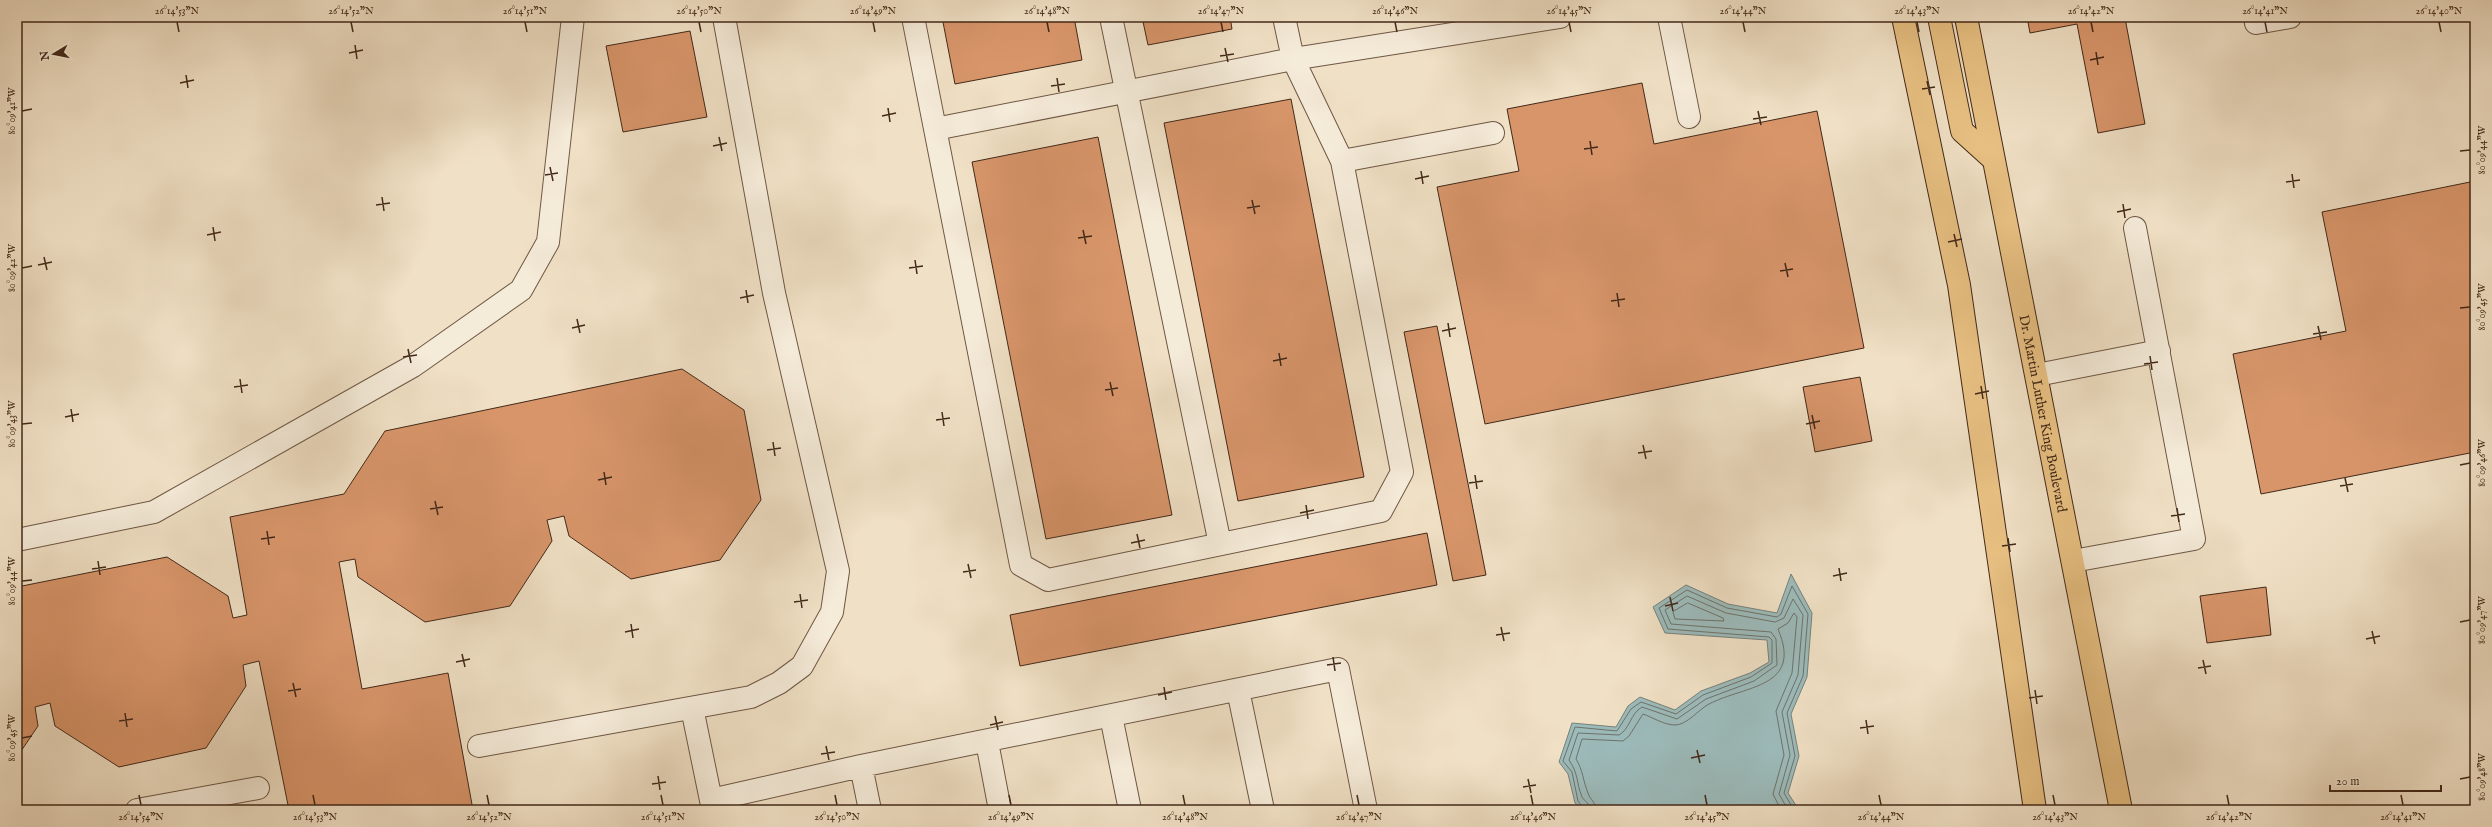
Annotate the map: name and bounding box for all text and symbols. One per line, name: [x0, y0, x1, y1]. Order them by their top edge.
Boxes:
text: 26°14'53"N: [155, 5, 200, 18]
text: 26°14'52"N: [328, 5, 374, 18]
text: 26°14'51"N: [503, 5, 548, 18]
text: 26°14'50"N: [676, 5, 722, 18]
text: 26°14'49"N: [850, 5, 897, 18]
text: 26°14'48"N: [1024, 5, 1070, 18]
text: 26°14'47"N: [1198, 5, 1245, 18]
text: 26°14'46"N: [1372, 5, 1418, 18]
text: 26°14'45"N: [1546, 5, 1592, 18]
text: 26°14'44"N: [1720, 5, 1767, 18]
text: 26°14'43"N: [1894, 5, 1940, 18]
text: 26°14'42"N: [2068, 5, 2115, 18]
text: 26°14'41"N: [2242, 5, 2288, 18]
text: 26°14'40"N: [2416, 5, 2463, 18]
north arrow: [34, 34, 74, 74]
text: N: [37, 49, 53, 62]
text: 80°09'41"W: [6, 87, 19, 135]
text: 80°09'44"W: [2476, 125, 2489, 174]
text: 80°09'42"W: [6, 243, 19, 292]
text: 80°09'45"W: [2476, 283, 2489, 331]
street label: Dr. Martin Luther King Boulevard: [2014, 313, 2071, 515]
text: 80°09'43"W: [6, 400, 19, 448]
text: 80°09'46"W: [2476, 439, 2489, 487]
text: 80°09'44"W: [6, 556, 19, 605]
text: 80°09'47"W: [2476, 596, 2489, 644]
text: 80°09'45"W: [6, 714, 19, 762]
text: 80°09'48"W: [2476, 753, 2489, 801]
scale bar: [2330, 767, 2441, 793]
text: 20 m: [2336, 774, 2359, 789]
text: 26°14'54"N: [118, 811, 164, 824]
text: 26°14'53"N: [293, 811, 338, 824]
text: 26°14'52"N: [466, 811, 512, 824]
text: 26°14'51"N: [641, 811, 686, 824]
text: 26°14'50"N: [814, 811, 860, 824]
text: 26°14'49"N: [988, 811, 1035, 824]
text: 26°14'48"N: [1162, 811, 1208, 824]
text: 26°14'47"N: [1336, 811, 1383, 824]
text: 26°14'46"N: [1510, 811, 1556, 824]
text: 26°14'45"N: [1684, 811, 1730, 824]
text: 26°14'44"N: [1858, 811, 1905, 824]
text: 26°14'43"N: [2032, 811, 2078, 824]
text: 26°14'42"N: [2206, 811, 2253, 824]
text: 26°14'41"N: [2380, 811, 2426, 824]

